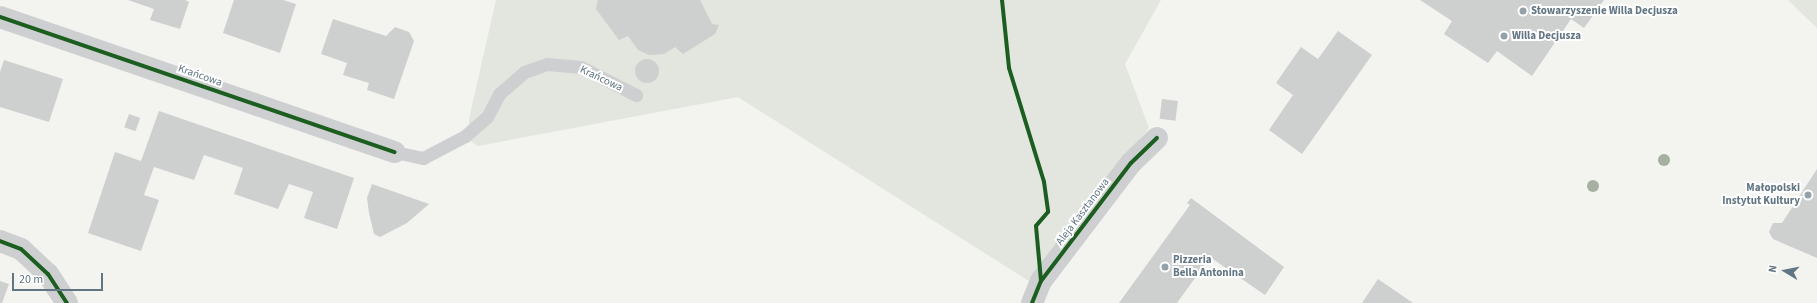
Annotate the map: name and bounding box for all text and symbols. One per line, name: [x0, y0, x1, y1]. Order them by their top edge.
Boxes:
place label: Stowarzyszenie Willa Decjusza: [1531, 4, 1678, 18]
marker: Stowarzyszenie Willa Decjusza: [1518, 6, 1528, 16]
place label: Willa Decjusza: [1512, 29, 1581, 43]
marker: Willa Decjusza: [1499, 31, 1509, 41]
street label: Krańcowa: [176, 62, 224, 90]
street label: Krańcowa: [578, 63, 624, 95]
street label: Aleja Kasztanowa: [1054, 176, 1112, 248]
place label: Małopolski Instytut Kultury: [1722, 182, 1800, 208]
marker: Małopolski Instytut Kultury: [1803, 190, 1813, 200]
north arrow: [1765, 251, 1805, 291]
place label: Pizzeria Bella Antonina: [1173, 254, 1244, 280]
marker: Pizzeria Bella Antonina: [1160, 262, 1170, 272]
text: N: [1765, 264, 1781, 274]
scale bar: [14, 265, 105, 291]
text: 20 m: [19, 271, 43, 288]

